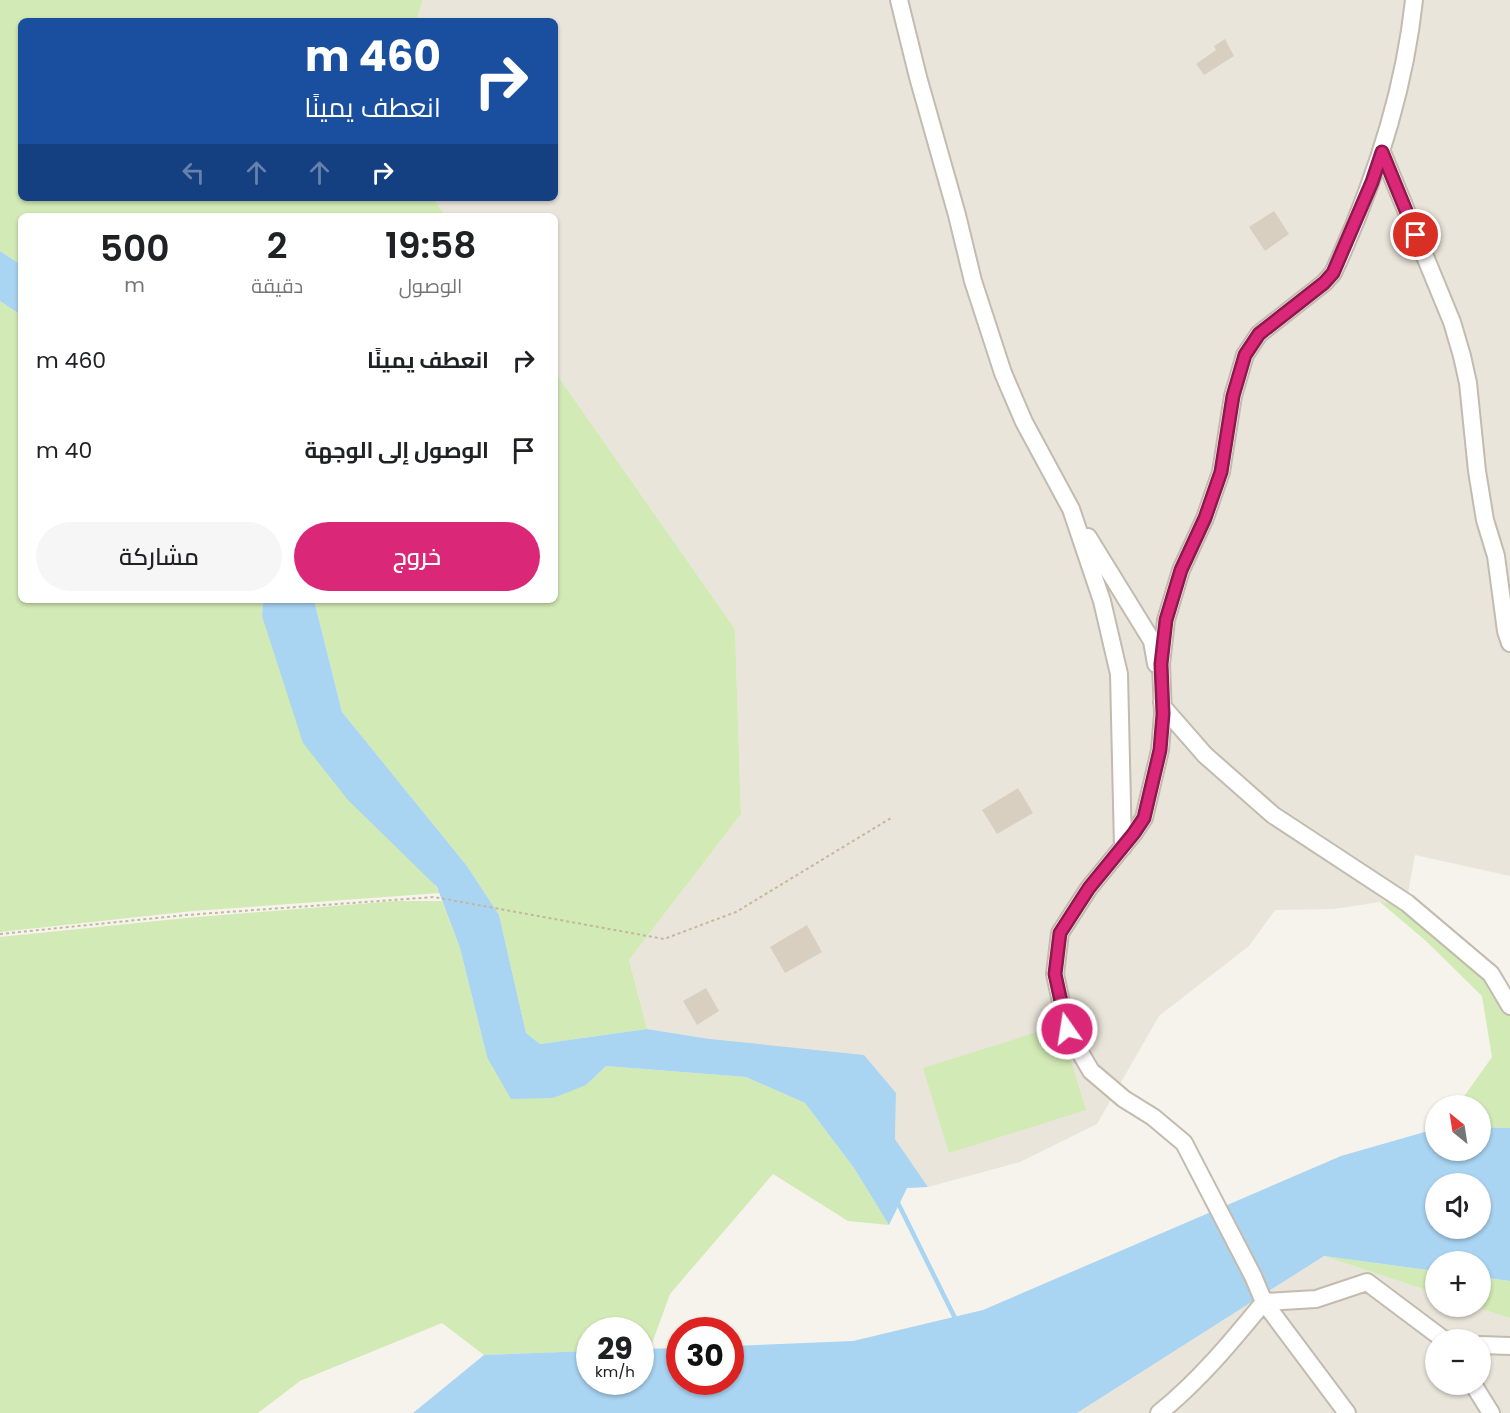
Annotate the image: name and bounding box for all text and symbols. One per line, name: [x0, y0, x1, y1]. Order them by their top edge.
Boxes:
text: 460 m: [305, 27, 441, 86]
icon: right: [462, 42, 540, 120]
text: انعطف يمينًا: [304, 89, 441, 126]
icon: left: [177, 156, 210, 189]
icon: ahead: [240, 156, 273, 189]
icon: ahead: [303, 156, 336, 189]
icon: right: [366, 156, 399, 189]
pin: [1390, 209, 1441, 260]
icon: arrive: [1399, 218, 1432, 251]
text: 2: [267, 220, 288, 271]
text: 19:58: [385, 220, 476, 271]
text: 500: [100, 223, 169, 274]
text: m: [124, 271, 145, 299]
text: دقيقة: [251, 272, 303, 300]
text: الوصول: [399, 272, 462, 300]
icon: right: [507, 344, 540, 377]
text: 460 m: [36, 345, 106, 376]
text: انعطف يمينًا: [367, 345, 489, 376]
icon: arrive: [507, 434, 540, 467]
text: 40 m: [36, 435, 92, 466]
text: الوصول إلى الوجهة: [304, 435, 489, 466]
button: مشاركة: [36, 522, 282, 591]
button: خروج: [294, 522, 540, 591]
position arrow: [1035, 997, 1099, 1061]
north arrow: [1425, 1095, 1491, 1161]
map controls: [1425, 1095, 1491, 1395]
button: sound: [1425, 1173, 1491, 1239]
button: +: [1425, 1251, 1491, 1317]
speed limit sign: 30: [666, 1317, 744, 1395]
text: 29: [597, 1327, 633, 1370]
button: −: [1425, 1329, 1491, 1395]
text: km/h: [595, 1361, 635, 1382]

